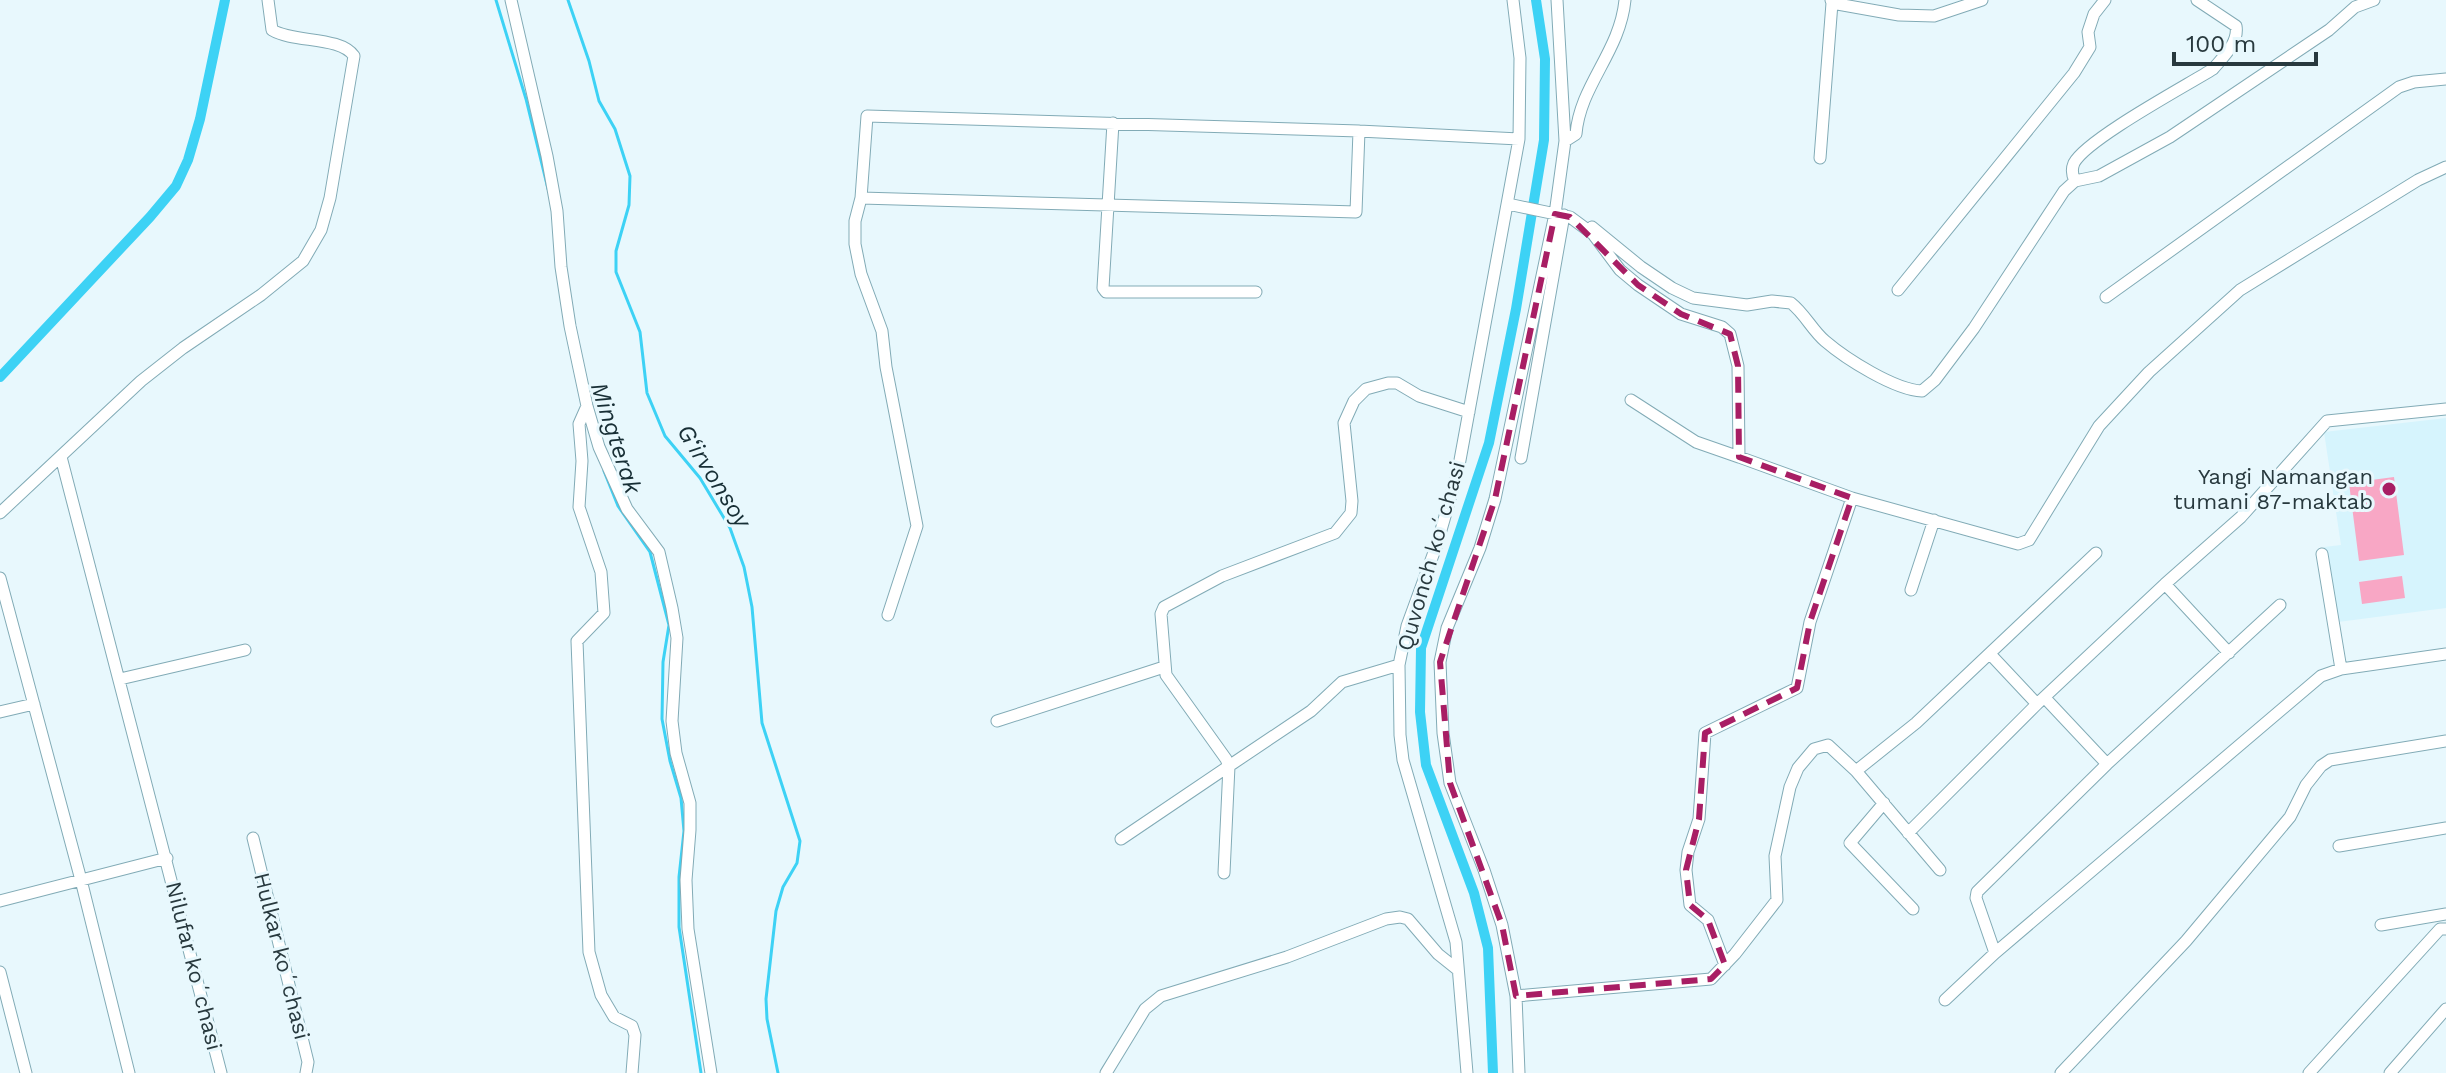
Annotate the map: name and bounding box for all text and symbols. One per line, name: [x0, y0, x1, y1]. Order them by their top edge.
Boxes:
scale bar: [2174, 16, 2316, 66]
text: 100 m: [2186, 30, 2256, 58]
water label: Mingterak: [585, 379, 647, 498]
water label: G‘irvonsoy: [671, 419, 758, 535]
street label: Quvonch koʻchasi: [1392, 458, 1470, 654]
place label: Yangi Namangan tumani 87-maktab: [2173, 464, 2373, 514]
marker: Yangi Namangan tumani 87-maktab: [2380, 480, 2398, 498]
street label: Hulkar koʻchasi: [249, 870, 315, 1042]
street label: Nilufar koʻchasi: [161, 879, 227, 1053]

